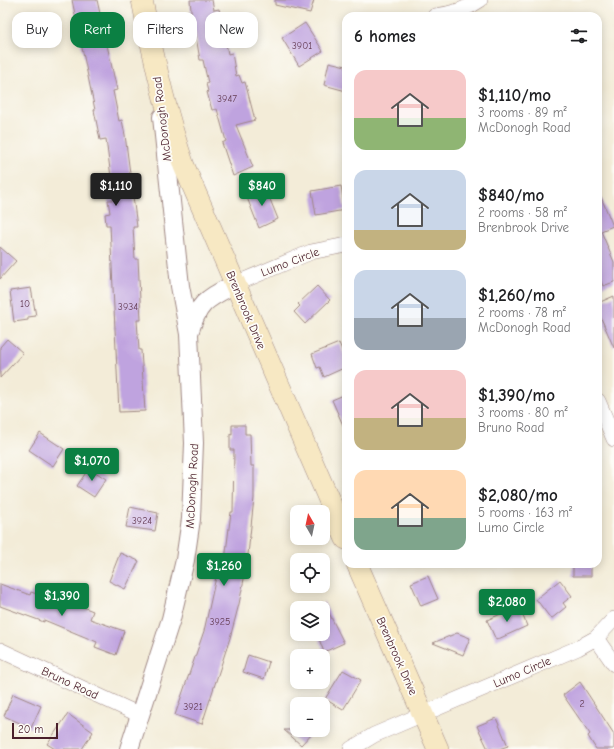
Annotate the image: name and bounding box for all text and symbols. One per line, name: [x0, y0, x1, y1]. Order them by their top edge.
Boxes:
chip: Buy: [12, 12, 62, 48]
chip: Rent: [70, 12, 125, 48]
chip: Filters: [133, 12, 197, 48]
chip: New: [205, 12, 258, 48]
icon: filters: [568, 25, 590, 47]
text: 6 homes: [354, 27, 416, 46]
house number: 3901: [292, 40, 312, 52]
street label: McDonogh Road: [150, 76, 174, 162]
icon: home: [386, 86, 434, 134]
text: $1,110/mo: [478, 86, 551, 105]
house number: 3947: [217, 93, 237, 105]
text: 3 rooms · 89 m²: [478, 105, 567, 120]
text: McDonogh Road: [478, 120, 571, 135]
pin: $1,110: [83, 173, 149, 207]
pin: $840: [238, 173, 286, 207]
text: $1,110: [99, 178, 133, 193]
text: $840: [248, 178, 276, 193]
icon: home: [386, 186, 434, 234]
text: $840/mo: [478, 186, 544, 205]
text: 2 rooms · 58 m²: [478, 205, 567, 220]
text: Brenbrook Drive: [478, 220, 569, 235]
street label: Lumo Circle: [259, 244, 321, 280]
street label: Brenbrook Drive: [223, 269, 269, 351]
icon: home: [386, 286, 434, 334]
text: $1,260/mo: [478, 286, 555, 305]
house number: 10: [20, 298, 30, 310]
house number: 3934: [118, 301, 138, 313]
text: 2 rooms · 78 m²: [478, 305, 566, 320]
text: McDonogh Road: [478, 320, 571, 335]
icon: home: [386, 386, 434, 434]
text: $1,390/mo: [478, 386, 555, 405]
text: 3 rooms · 80 m²: [478, 405, 568, 420]
text: Bruno Road: [478, 420, 544, 435]
street label: McDonogh Road: [183, 443, 201, 529]
pin: $1,070: [59, 448, 125, 482]
text: $1,070: [74, 453, 110, 468]
icon: home: [386, 486, 434, 534]
text: $2,080/mo: [478, 486, 558, 505]
north arrow: [290, 505, 330, 545]
map controls: [290, 505, 330, 737]
text: 5 rooms · 163 m²: [478, 505, 572, 520]
house number: 3924: [132, 515, 152, 527]
text: Lumo Circle: [478, 520, 544, 535]
pin: $1,260: [191, 553, 257, 587]
button: locate: [290, 553, 330, 593]
text: $1,260: [206, 558, 242, 573]
pin: $1,390: [29, 583, 95, 617]
text: $1,390: [44, 588, 80, 603]
pin: $2,080: [474, 589, 540, 623]
text: $2,080: [488, 594, 526, 609]
button: layers: [290, 601, 330, 641]
street label: Brenbrook Drive: [374, 615, 420, 697]
house number: 3925: [209, 616, 231, 628]
button: +: [290, 649, 330, 689]
street label: Lumo Circle: [491, 654, 553, 690]
street label: Bruno Road: [39, 664, 101, 702]
button: −: [290, 697, 330, 737]
house number: 2: [579, 698, 585, 710]
house number: 3921: [183, 701, 203, 713]
scale bar: [12, 721, 58, 740]
text: 20 m: [18, 723, 43, 736]

